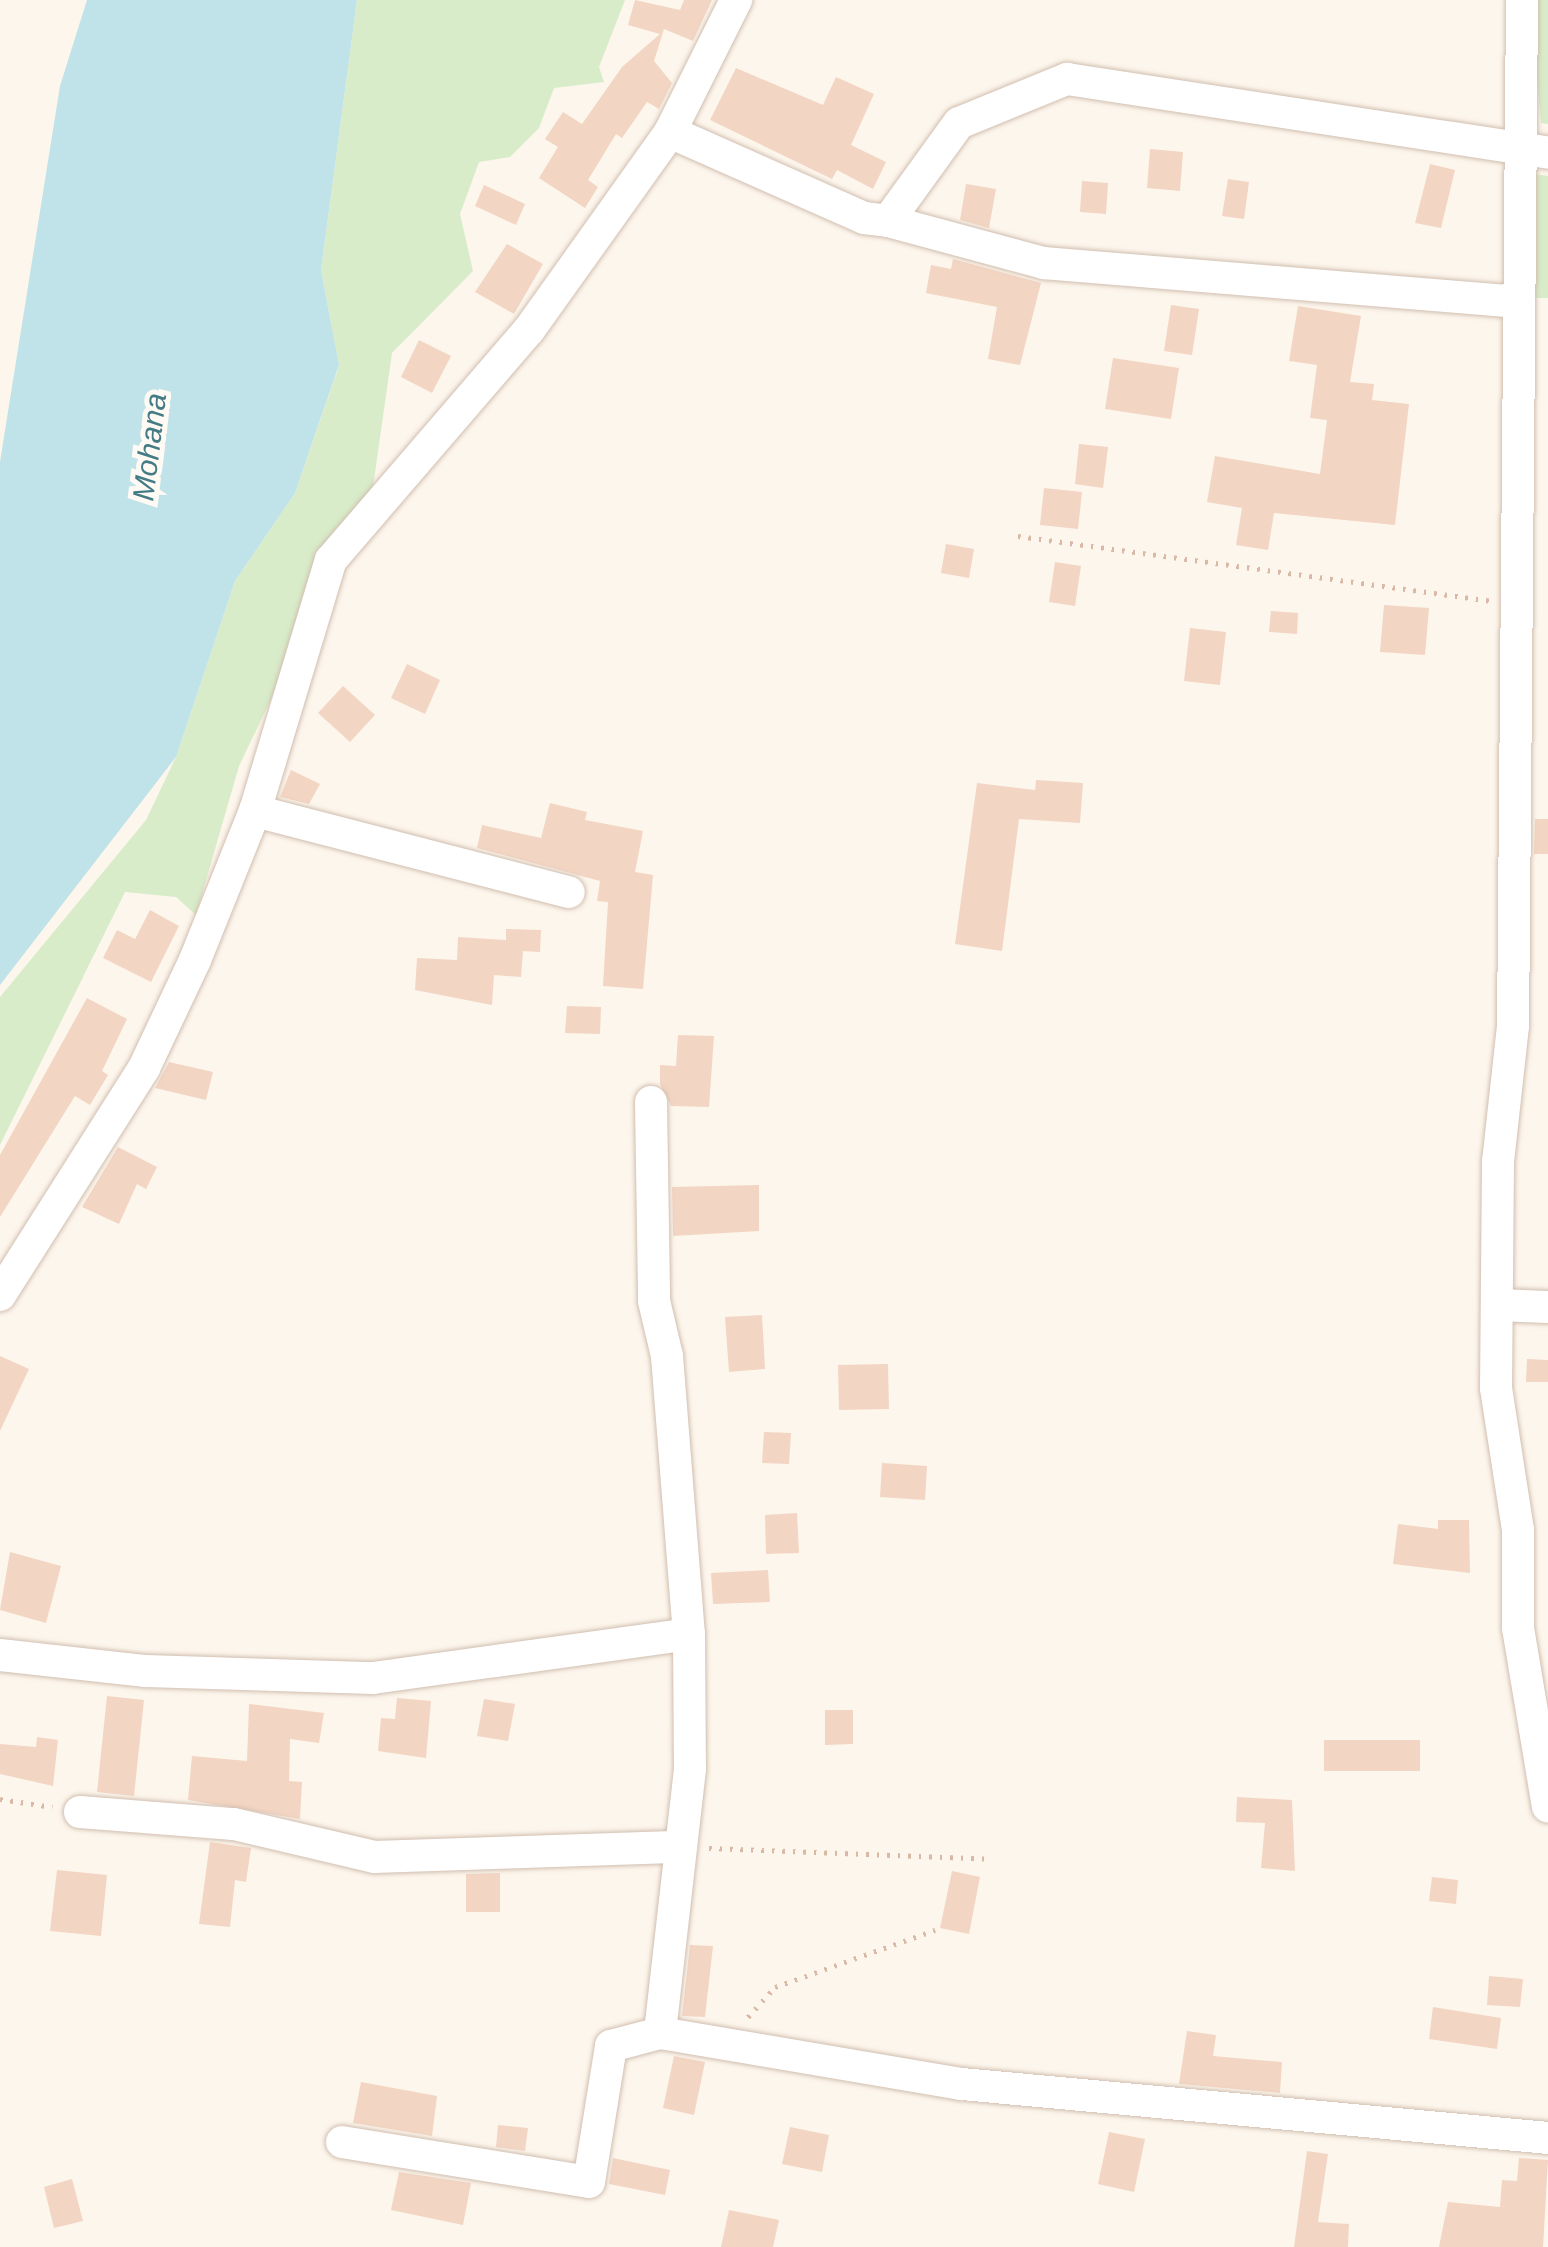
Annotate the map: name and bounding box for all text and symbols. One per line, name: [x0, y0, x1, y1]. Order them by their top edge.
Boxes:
water label: Mohana: [126, 391, 174, 503]

